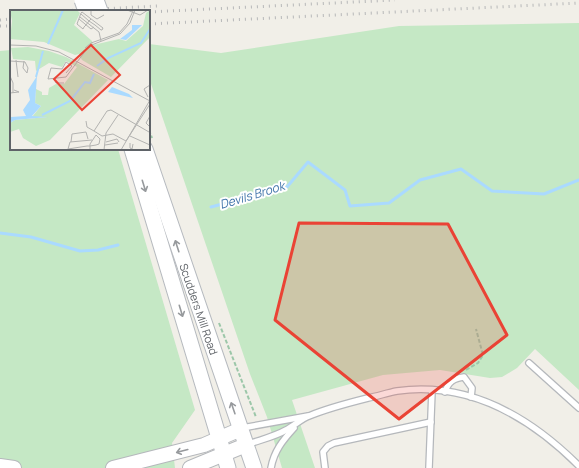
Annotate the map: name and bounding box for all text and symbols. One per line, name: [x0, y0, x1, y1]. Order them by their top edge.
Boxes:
inset map: [10, 10, 150, 150]
water label: Devils Brook: [218, 176, 288, 213]
one-way arrow: [140, 180, 148, 192]
one-way arrow: [173, 239, 180, 252]
street label: Scudders Mill Road: [176, 261, 222, 357]
one-way arrow: [178, 304, 185, 317]
one-way arrow: [229, 402, 237, 414]
one-way arrow: [176, 448, 189, 455]

